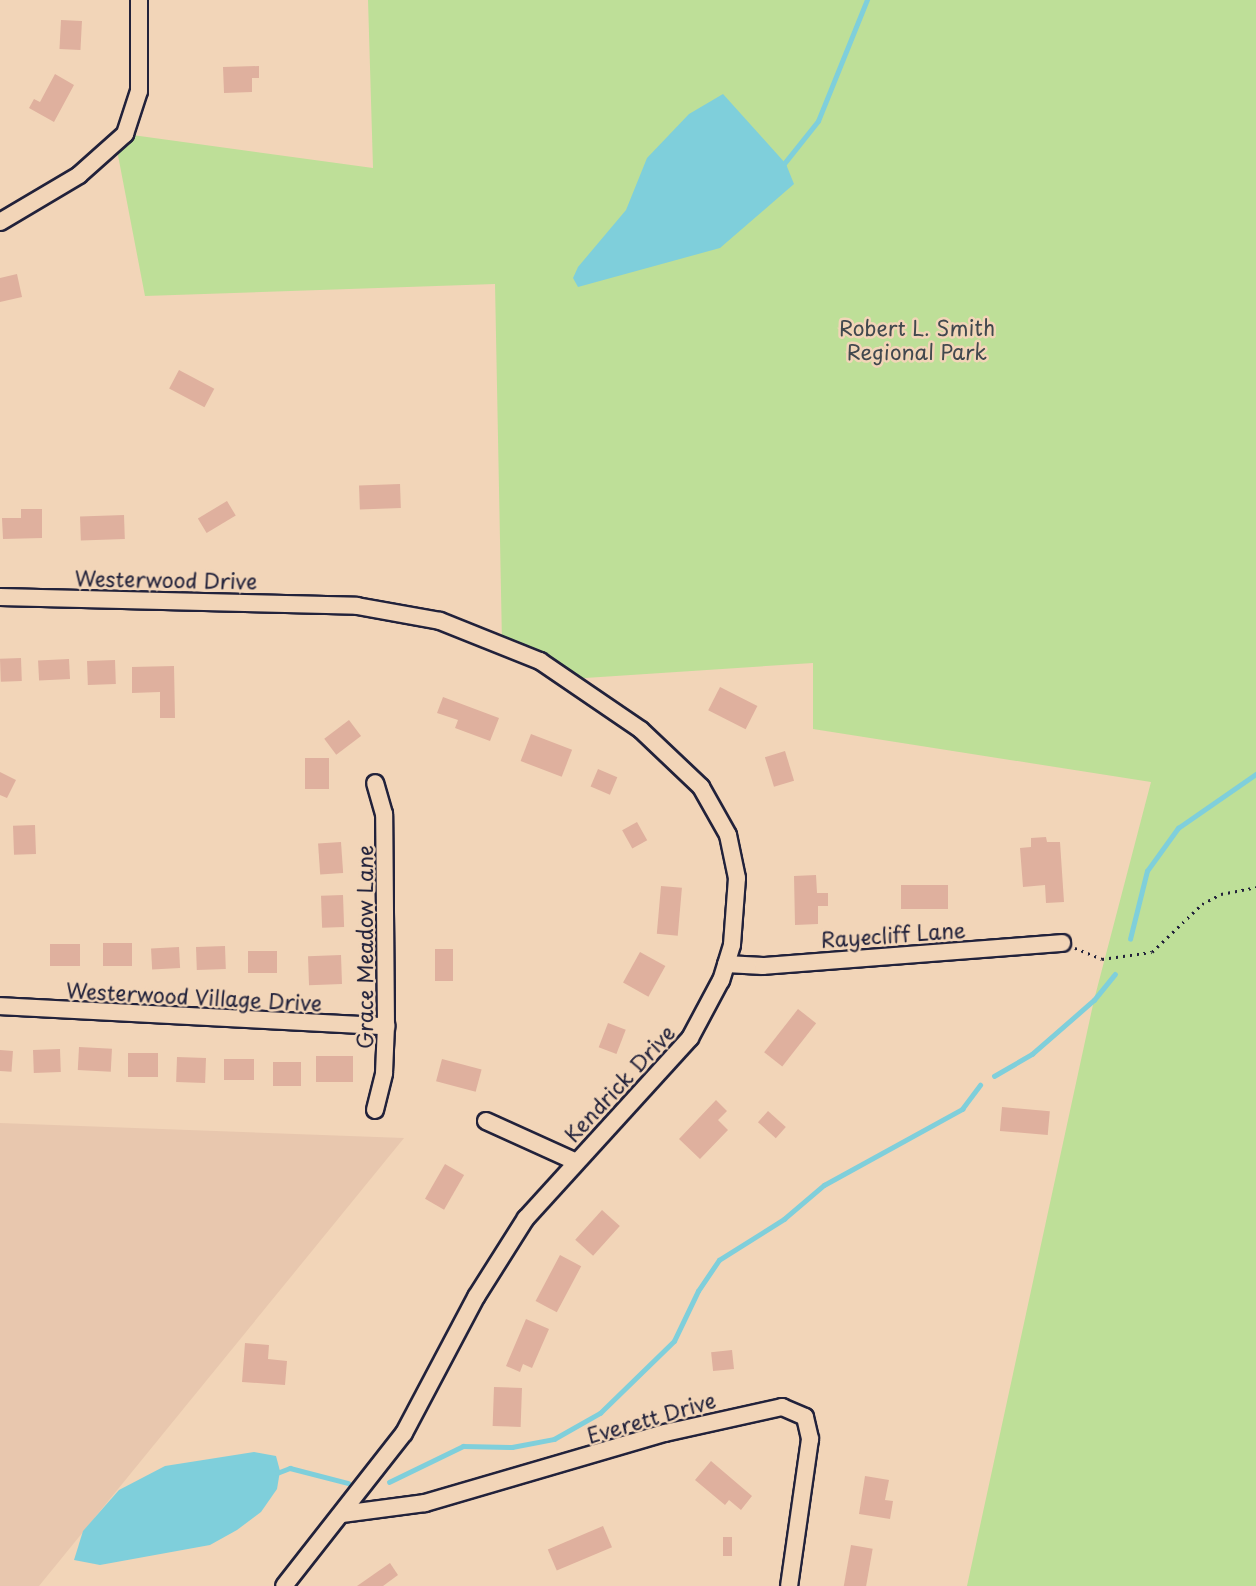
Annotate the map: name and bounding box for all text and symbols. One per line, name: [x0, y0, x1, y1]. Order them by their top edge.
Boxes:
park label: Robert L. Smith Regional Park: [838, 314, 996, 364]
street label: Westerwood Drive: [74, 565, 258, 593]
street label: Grace Meadow Lane: [351, 843, 377, 1051]
street label: Rayecliff Lane: [820, 916, 966, 952]
street label: Westerwood Village Drive: [65, 977, 323, 1015]
street label: Kendrick Drive: [559, 1020, 679, 1146]
street label: Everett Drive: [583, 1386, 719, 1448]

